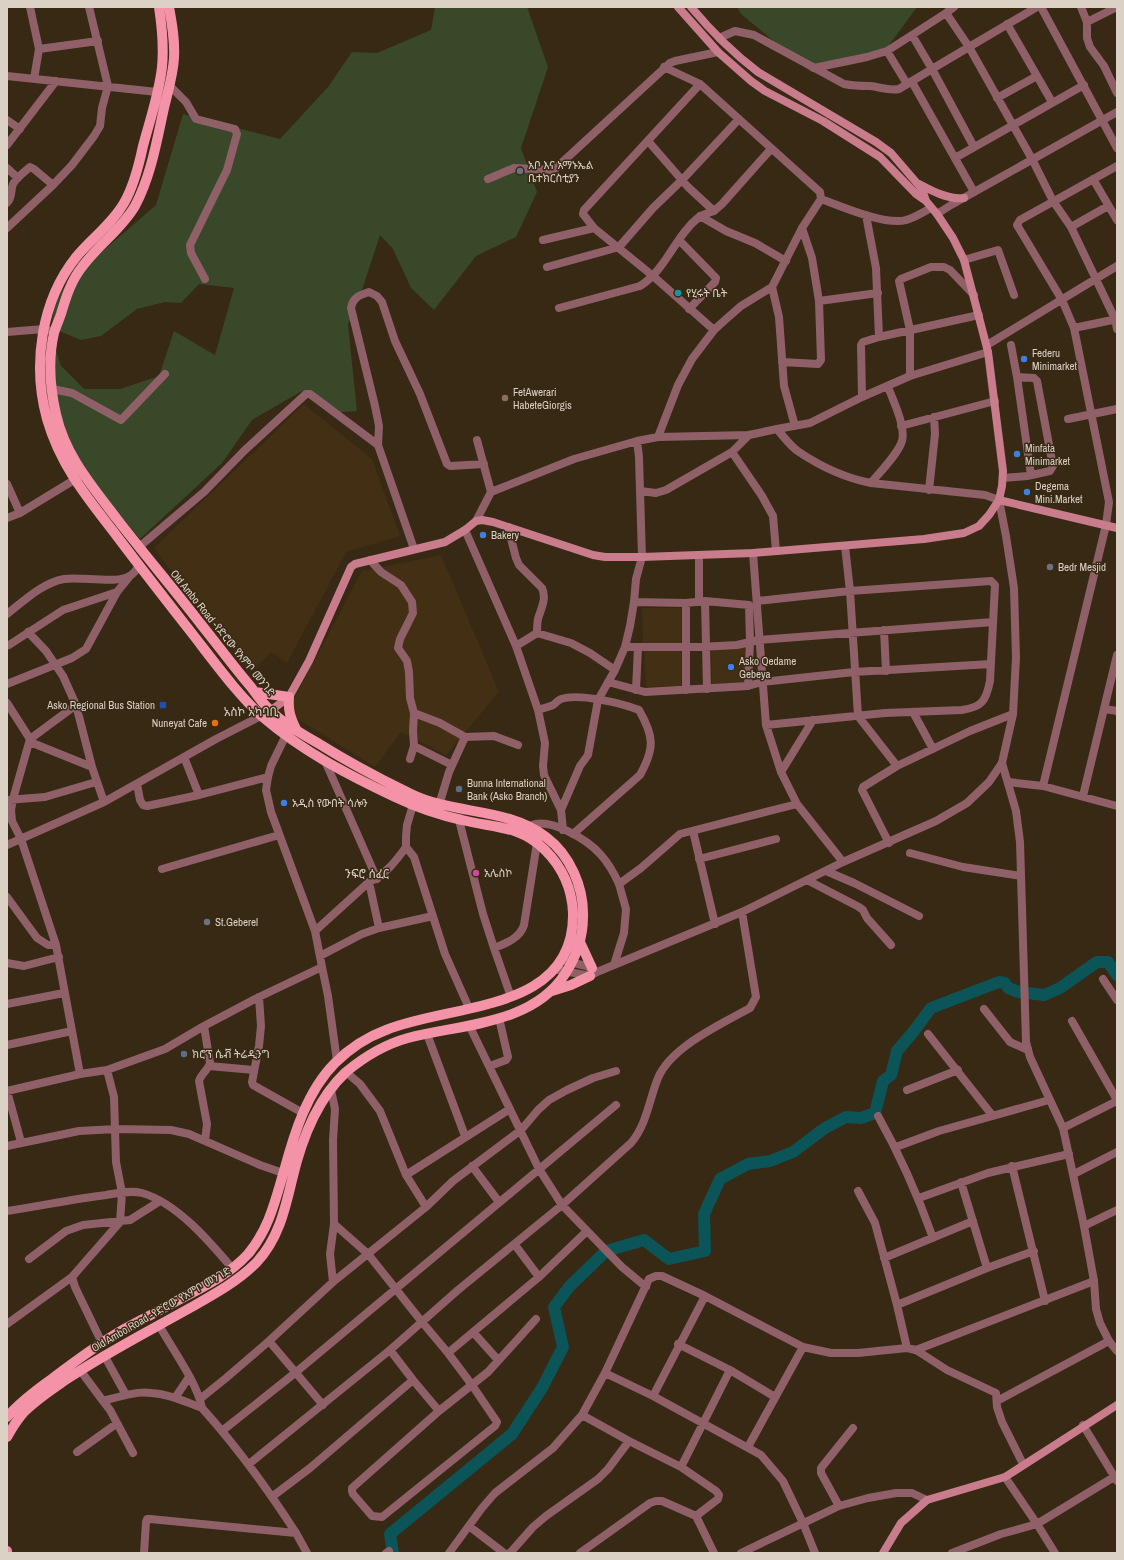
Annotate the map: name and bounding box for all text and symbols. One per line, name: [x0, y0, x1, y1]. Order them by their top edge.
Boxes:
place label: አቦ እና አማኑኤል ቤተክርስቲያን: [528, 158, 594, 185]
marker: አቦ እና አማኑኤል ቤተክርስቲያን: [515, 166, 525, 176]
place label: የሂሩት ቤት: [686, 286, 728, 300]
marker: የሂሩት ቤት: [673, 288, 683, 298]
place label: Federu Minimarket: [1032, 346, 1078, 373]
marker: Federu Minimarket: [1019, 354, 1029, 364]
place label: FetAwerari HabeteGiorgis: [513, 385, 572, 412]
marker: FetAwerari HabeteGiorgis: [500, 393, 510, 403]
place label: Minfata Minimarket: [1025, 441, 1071, 468]
marker: Minfata Minimarket: [1012, 449, 1022, 459]
place label: Degema Mini.Market: [1035, 479, 1083, 506]
marker: Degema Mini.Market: [1022, 487, 1032, 497]
place label: Bakery: [491, 528, 520, 542]
marker: Bakery: [478, 530, 488, 540]
place label: Bedr Mesjid: [1058, 560, 1106, 574]
marker: Bedr Mesjid: [1045, 562, 1055, 572]
street label: Old Ambo Road -የድሮው የአምቦ መንገድ: [168, 567, 279, 699]
place label: Asko Qedame Gebeya: [738, 654, 796, 681]
marker: Asko Qedame Gebeya: [726, 662, 736, 672]
place label: Asko Regional Bus Station: [46, 698, 155, 712]
marker: Asko Regional Bus Station: [158, 700, 168, 710]
district label: አስኮ አካባቢ: [224, 704, 278, 720]
place label: Nuneyat Cafe: [152, 716, 207, 730]
marker: Nuneyat Cafe: [210, 718, 220, 728]
place label: Bunna International Bank (Asko Branch): [467, 776, 547, 803]
marker: Bunna International Bank (Asko Branch): [454, 784, 464, 794]
place label: አዲስ የውበት ሳሎን: [292, 796, 368, 810]
marker: አዲስ የውበት ሳሎን: [279, 798, 289, 808]
district label: ንፍሮ ሰፈር: [345, 866, 389, 882]
place label: አሌስኮ: [484, 866, 512, 880]
marker: አሌስኮ: [471, 868, 481, 878]
place label: St.Geberel: [215, 915, 258, 929]
marker: St.Geberel: [202, 917, 212, 927]
place label: ክሮፕ ሴቭ ትሬዲንግ: [192, 1047, 270, 1061]
marker: ክሮፕ ሴቭ ትሬዲንግ: [179, 1049, 189, 1059]
street label: Old Ambo Road -የድሮው የአምቦ መንገድ: [89, 1263, 233, 1355]

